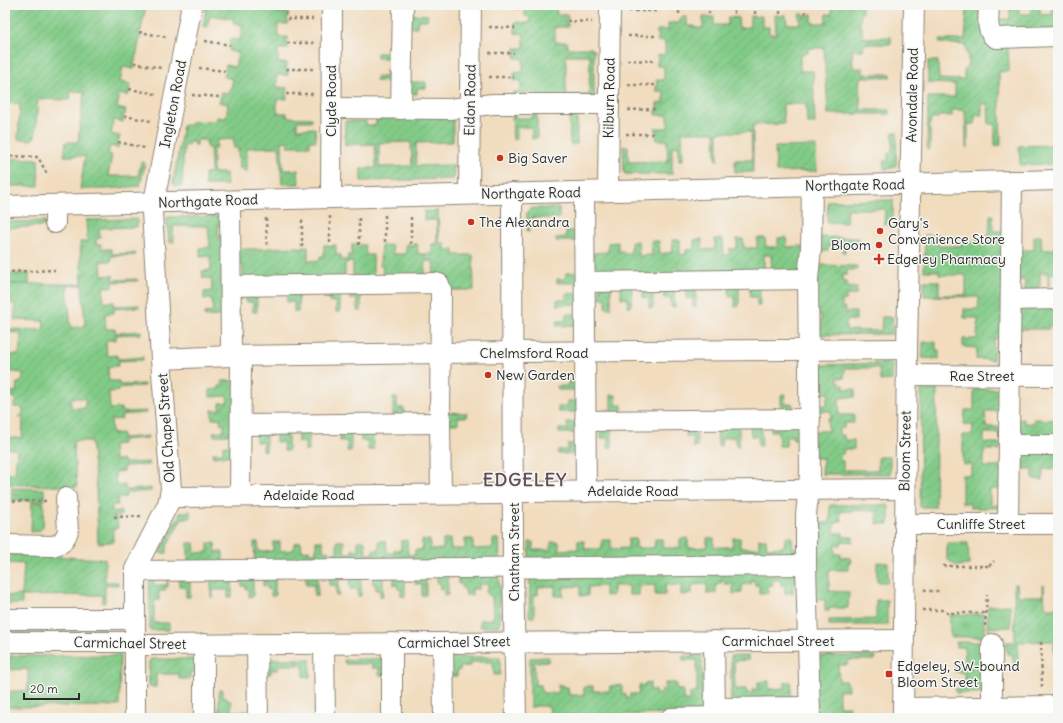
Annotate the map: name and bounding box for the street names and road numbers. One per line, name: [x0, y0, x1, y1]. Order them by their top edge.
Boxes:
street label: Avondale Road: [902, 47, 922, 143]
street label: Kilburn Road: [599, 57, 619, 139]
street label: Ingleton Road: [156, 58, 190, 150]
street label: Eldon Road: [460, 64, 480, 136]
street label: Clyde Road: [322, 65, 340, 137]
street label: Northgate Road: [805, 175, 905, 195]
street label: Northgate Road: [481, 183, 581, 203]
street label: Northgate Road: [158, 190, 258, 212]
street label: Chelmsford Road: [480, 344, 588, 362]
street label: Rae Street: [949, 367, 1015, 385]
street label: Old Chapel Street: [153, 372, 179, 484]
street label: Bloom Street: [895, 410, 915, 492]
street label: Adelaide Road: [588, 482, 678, 500]
street label: Adelaide Road: [264, 486, 354, 504]
street label: Chatham Street: [505, 502, 523, 602]
street label: Cunliffe Street: [937, 515, 1026, 533]
street label: Carmichael Street: [397, 632, 511, 652]
street label: Carmichael Street: [722, 632, 835, 650]
street label: Carmichael Street: [73, 633, 187, 653]

